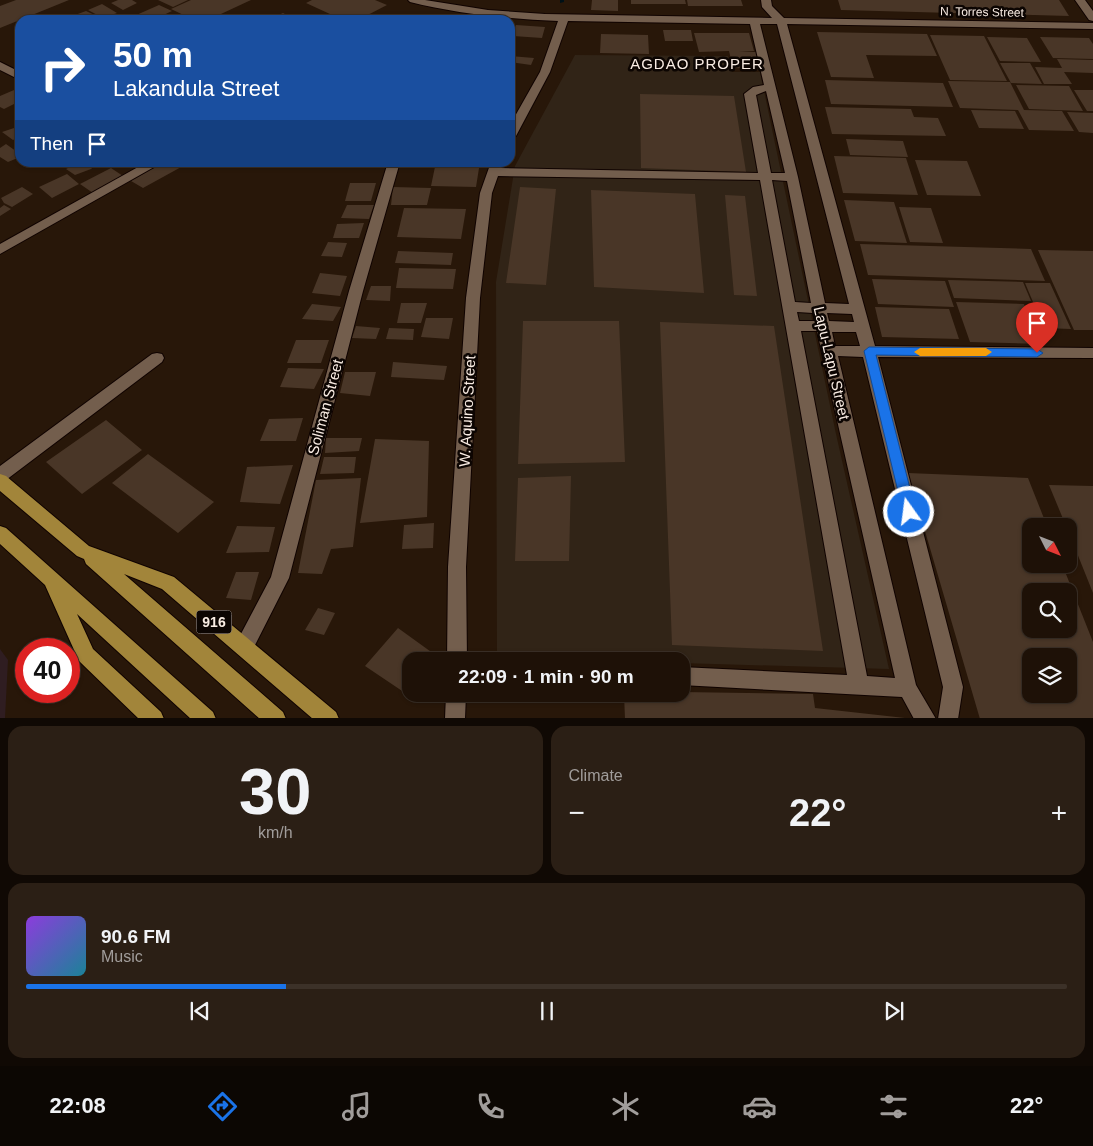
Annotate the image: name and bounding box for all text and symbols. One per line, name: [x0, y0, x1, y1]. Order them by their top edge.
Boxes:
street label: N. Torres Street: [940, 4, 1025, 20]
icon: right: [30, 35, 95, 100]
text: 50 m: [113, 35, 193, 74]
district label: AGDAO PROPER: [630, 55, 764, 72]
text: Lakandula Street: [113, 76, 279, 101]
icon: arrive: [83, 130, 111, 158]
text: Then: [30, 133, 73, 154]
pin: [1016, 302, 1058, 353]
street label: Lapu-Lapu Street: [811, 305, 854, 422]
icon: arrive: [1023, 309, 1051, 337]
street label: W. Aquino Street: [456, 354, 478, 467]
street label: Soliman Street: [304, 356, 346, 457]
position arrow: [882, 485, 934, 537]
north arrow: [1022, 518, 1078, 572]
map controls: [1022, 518, 1077, 703]
button: search: [1022, 583, 1077, 638]
road number: 916: [196, 610, 232, 634]
speed limit sign: 40: [15, 638, 80, 703]
button: layers: [1022, 648, 1077, 703]
text: 22:09 · 1 min · 90 m: [458, 666, 634, 687]
text: 30: [239, 755, 311, 828]
text: Climate: [569, 767, 623, 784]
text: 22°: [789, 792, 846, 834]
text: −: [569, 797, 585, 828]
text: +: [1051, 797, 1067, 828]
text: km/h: [258, 824, 293, 841]
text: 90.6 FM: [101, 926, 171, 947]
text: Music: [101, 948, 143, 965]
icon: previous: [186, 997, 214, 1025]
icon: pause: [533, 997, 561, 1025]
icon: next: [880, 997, 908, 1025]
icon: directions: [205, 1089, 240, 1124]
icon: music: [339, 1089, 374, 1124]
icon: phone: [473, 1089, 508, 1124]
icon: climate: [608, 1089, 643, 1124]
icon: car: [742, 1089, 777, 1124]
icon: filters: [876, 1089, 911, 1124]
text: 22:08: [50, 1093, 106, 1118]
text: 22°: [1010, 1093, 1043, 1118]

